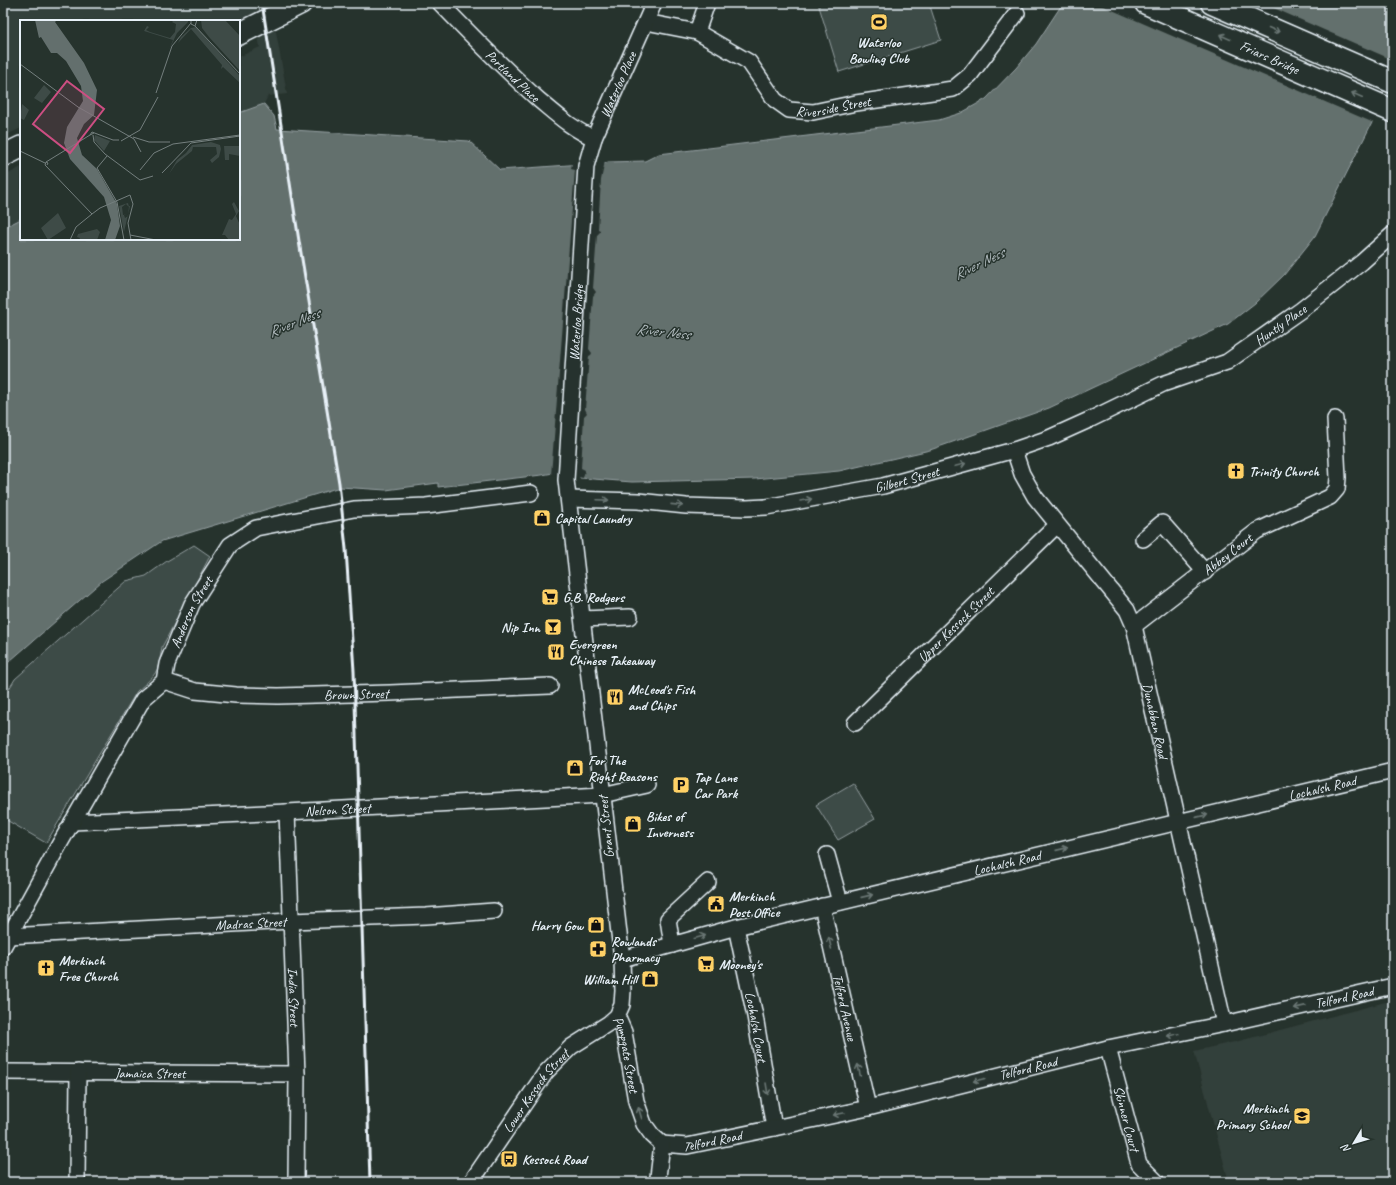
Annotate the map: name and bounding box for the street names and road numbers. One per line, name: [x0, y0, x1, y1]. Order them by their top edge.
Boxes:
street label: Friars Bridge: [1238, 37, 1303, 78]
street label: Portland Place: [482, 46, 545, 106]
street label: Waterloo Place: [596, 47, 640, 120]
street label: Riverside Street: [795, 92, 873, 121]
street label: Waterloo Bridge: [565, 283, 587, 361]
street label: Huntly Place: [1251, 300, 1311, 349]
street label: Gilbert Street: [873, 462, 942, 496]
street label: Abbey Court: [1199, 528, 1257, 578]
street label: Anderson Street: [166, 572, 217, 650]
street label: Upper Kessock Street: [914, 582, 998, 665]
street label: Dunabban Road: [1139, 682, 1173, 762]
street label: Brown Street: [324, 684, 391, 703]
street label: Lochalsh Road: [1287, 771, 1360, 804]
street label: Grant Street: [594, 793, 618, 859]
street label: Nelson Street: [304, 799, 373, 820]
street label: Lochalsh Road: [972, 846, 1045, 879]
street label: Madras Street: [215, 913, 289, 934]
street label: India Street: [284, 967, 304, 1028]
street label: Telford Avenue: [829, 973, 861, 1044]
street label: Telford Road: [1313, 982, 1377, 1012]
street label: Lochalsh Court: [742, 990, 771, 1065]
street label: Pumpgate Street: [610, 1014, 643, 1095]
street label: Lower Kessock Street: [499, 1044, 574, 1136]
street label: Telford Road: [997, 1052, 1061, 1083]
street label: Jamaica Street: [113, 1064, 187, 1082]
street label: Skinner Court: [1110, 1084, 1144, 1155]
street label: Telford Road: [683, 1126, 746, 1155]

